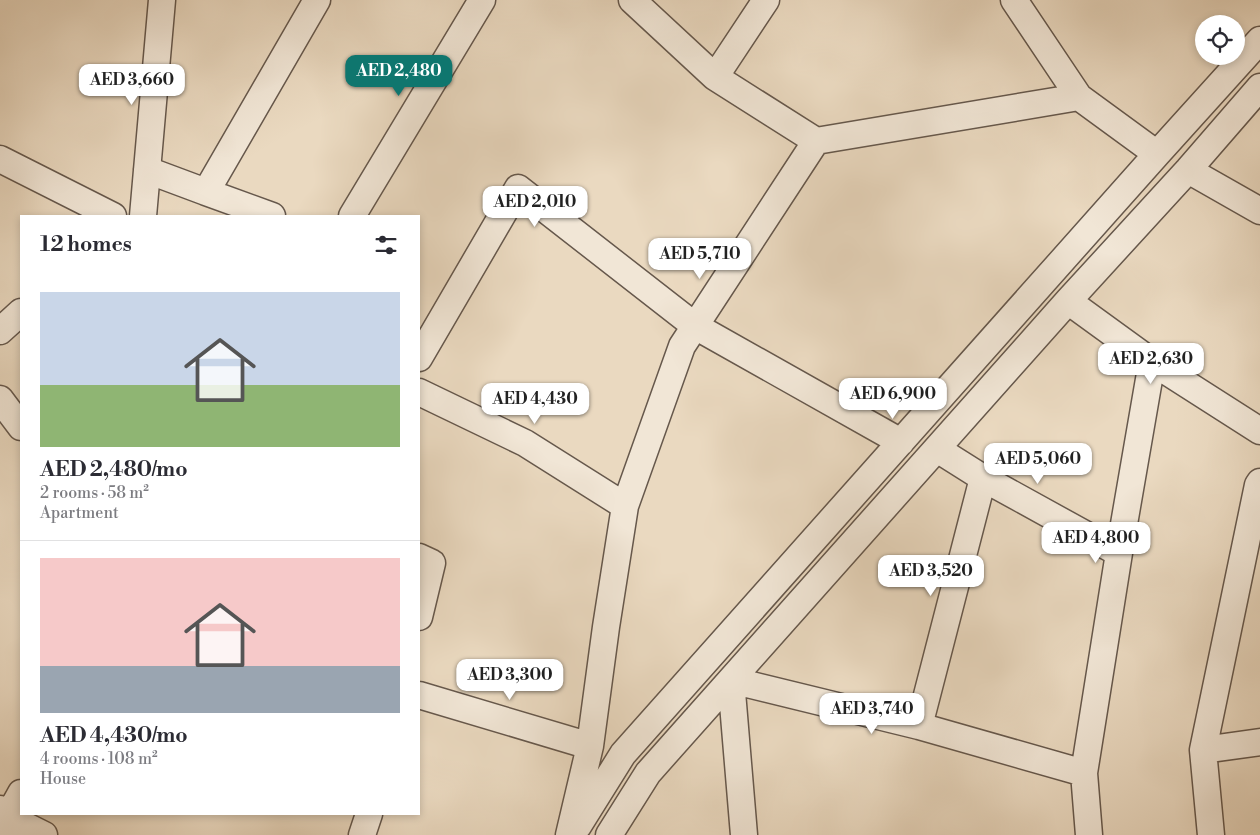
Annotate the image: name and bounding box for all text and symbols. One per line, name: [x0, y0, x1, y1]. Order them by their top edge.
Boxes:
map controls: [1195, 15, 1245, 65]
button: locate: [1195, 15, 1245, 65]
pin: AED 2,480: [342, 54, 456, 97]
text: AED 2,480: [356, 61, 442, 81]
pin: AED 3,660: [75, 64, 189, 106]
text: AED 3,660: [90, 70, 174, 90]
pin: AED 2,010: [478, 186, 592, 228]
text: AED 2,010: [494, 192, 576, 212]
icon: filters: [372, 231, 400, 259]
text: 12 homes: [40, 232, 132, 258]
pin: AED 5,710: [643, 238, 757, 280]
text: AED 5,710: [659, 244, 741, 264]
icon: home: [175, 325, 265, 415]
pin: AED 2,630: [1094, 342, 1208, 385]
text: AED 2,630: [1109, 349, 1193, 369]
pin: AED 6,900: [836, 378, 950, 420]
pin: AED 4,430: [478, 382, 592, 425]
text: AED 6,900: [850, 384, 936, 404]
text: AED 4,430: [492, 389, 578, 409]
pin: AED 5,060: [981, 442, 1095, 485]
text: AED 5,060: [995, 449, 1081, 469]
text: AED 2,480/mo: [40, 457, 188, 483]
text: 2 rooms · 58 m²: [40, 483, 149, 503]
text: Apartment: [40, 503, 119, 523]
pin: AED 4,800: [1039, 522, 1153, 564]
text: AED 4,800: [1052, 528, 1140, 548]
pin: AED 3,520: [874, 554, 988, 597]
text: AED 3,520: [889, 561, 973, 581]
icon: home: [175, 590, 265, 680]
pin: AED 3,300: [453, 658, 567, 701]
text: AED 3,300: [467, 665, 553, 685]
pin: AED 3,740: [815, 692, 929, 735]
text: AED 3,740: [830, 699, 914, 719]
text: AED 4,430/mo: [40, 723, 188, 749]
text: 4 rooms · 108 m²: [40, 749, 158, 769]
text: House: [40, 769, 86, 789]

